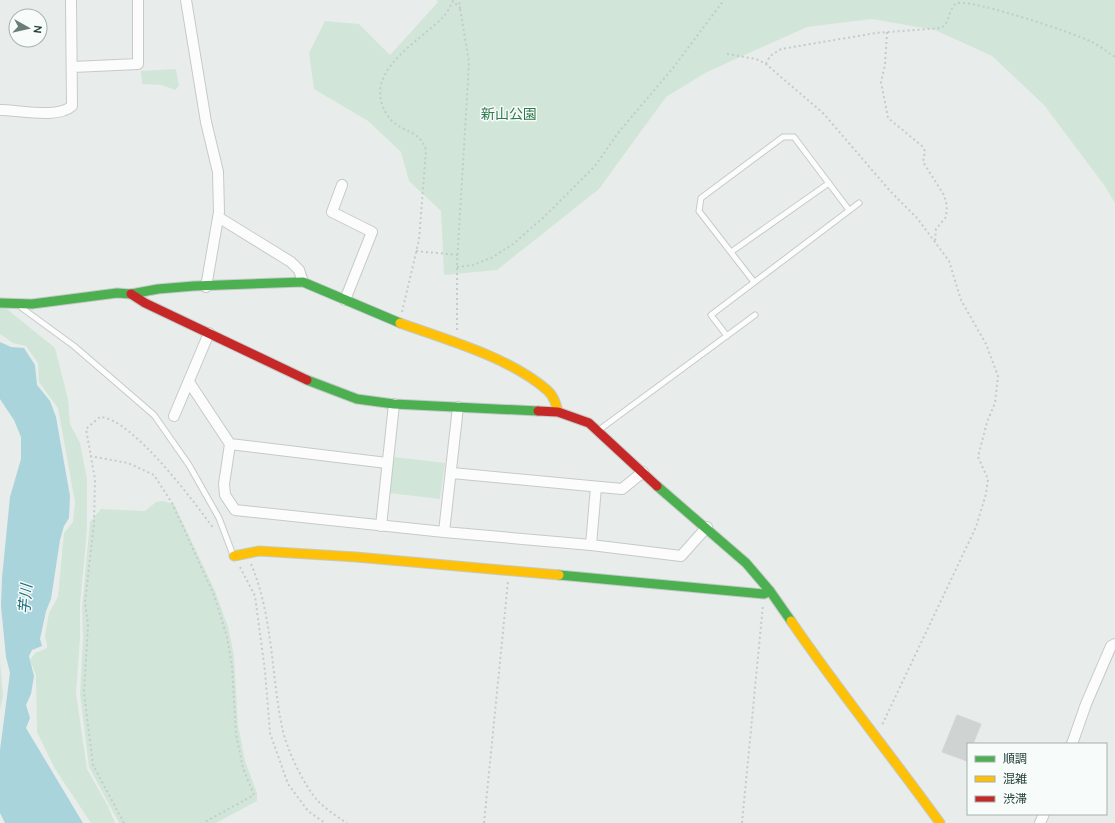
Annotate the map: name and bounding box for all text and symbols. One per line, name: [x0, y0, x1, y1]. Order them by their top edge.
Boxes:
north arrow: [8, 8, 48, 48]
text: N: [31, 24, 44, 34]
park label: 新山公園: [481, 106, 537, 122]
water label: 芋川: [15, 581, 35, 615]
legend: [967, 743, 1107, 815]
text: 順調: [1003, 752, 1027, 765]
text: 混雑: [1003, 772, 1027, 785]
text: 渋滞: [1003, 792, 1027, 805]

